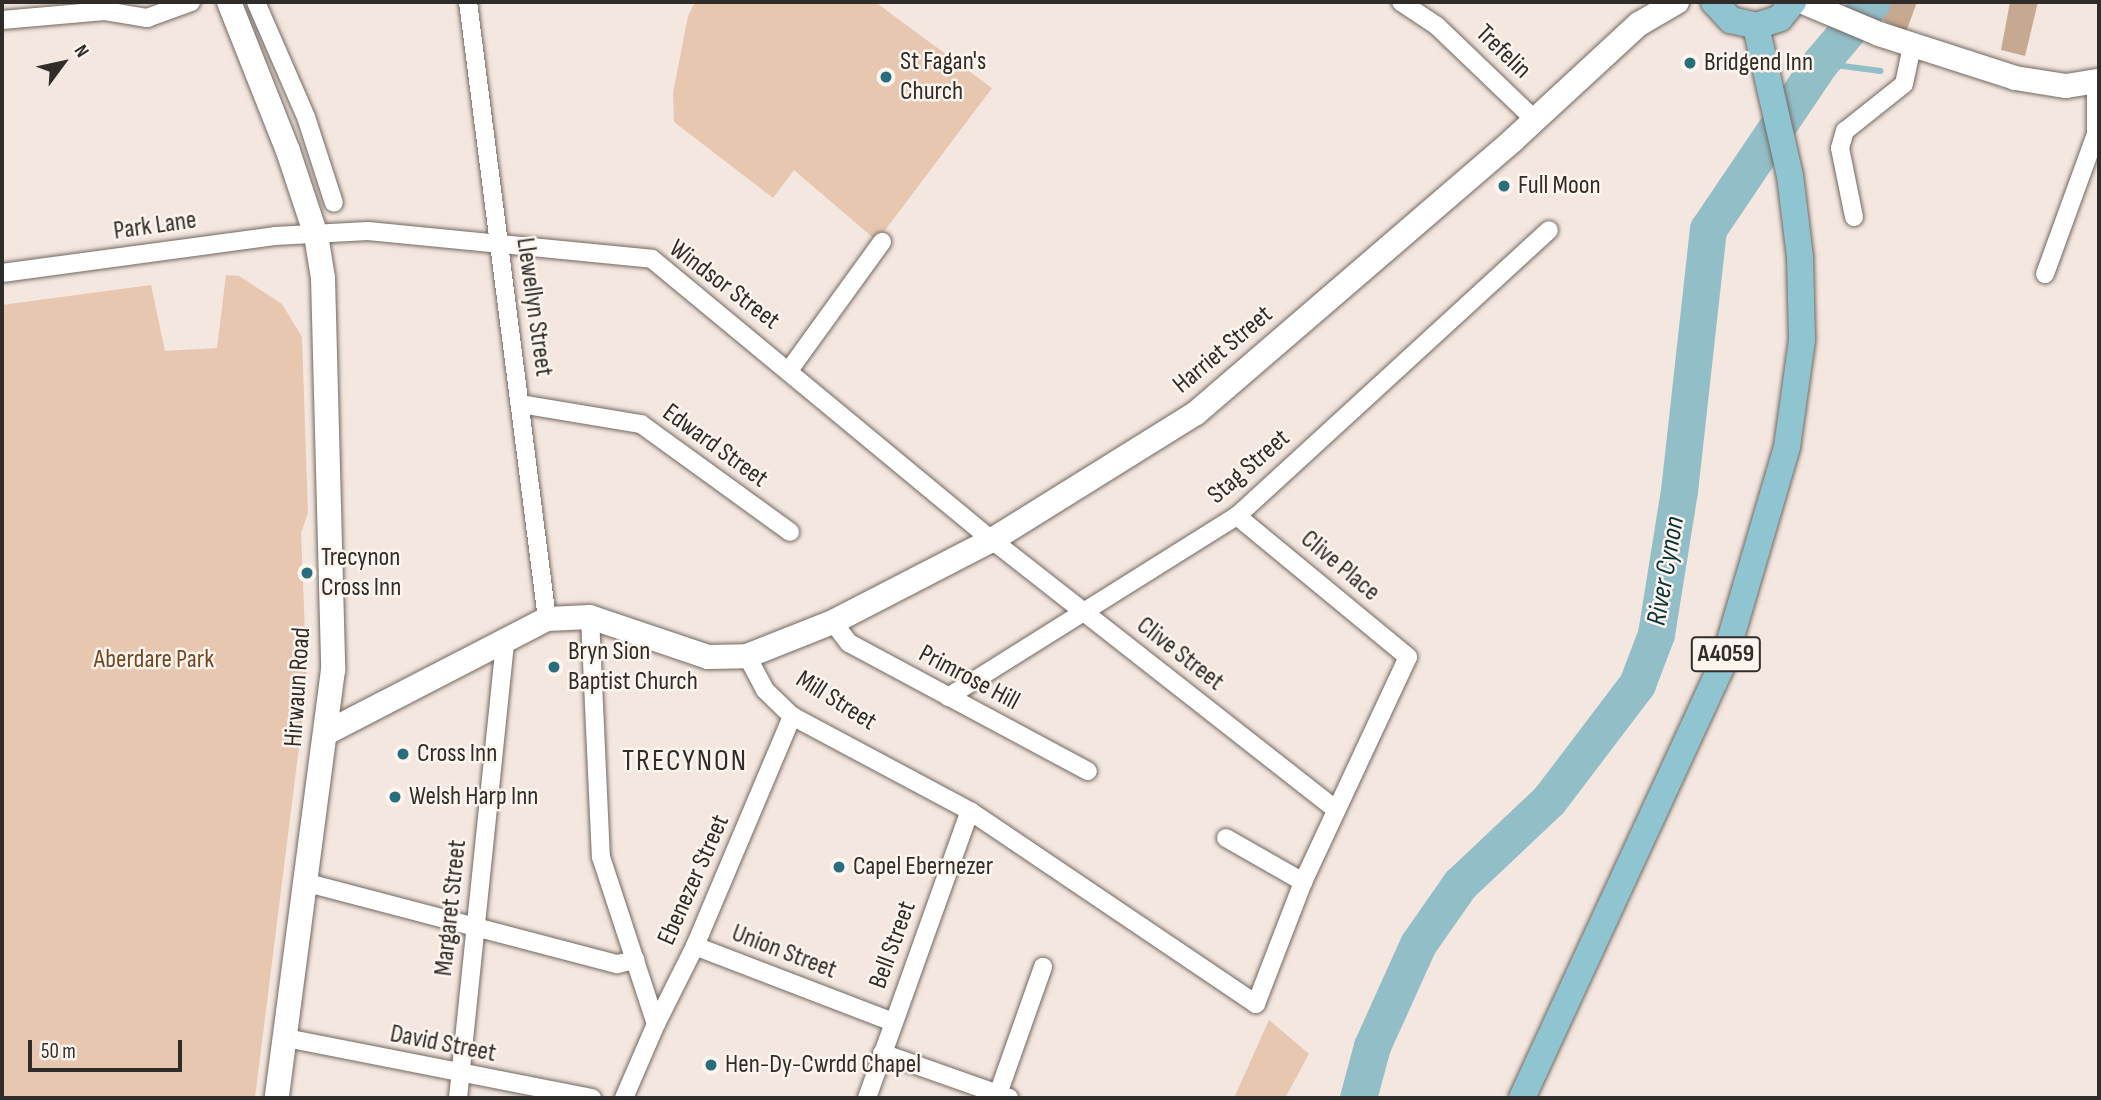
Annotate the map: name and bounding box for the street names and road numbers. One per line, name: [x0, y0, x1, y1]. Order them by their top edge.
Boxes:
street label: Trefelin: [1469, 18, 1537, 86]
street label: Park Lane: [112, 205, 198, 247]
street label: Windsor Street: [663, 233, 785, 337]
street label: Llewellyn Street: [509, 236, 559, 378]
street label: Harriet Street: [1167, 299, 1279, 401]
street label: Edward Street: [656, 397, 774, 495]
street label: Stag Street: [1202, 423, 1296, 511]
street label: Clive Place: [1294, 524, 1386, 608]
street label: Clive Street: [1130, 610, 1230, 698]
street label: Hirwaun Road: [278, 626, 318, 748]
road number: A4059: [1689, 634, 1763, 674]
street label: Primrose Hill: [913, 639, 1025, 717]
street label: Mill Street: [790, 664, 882, 738]
street label: Ebenezer Street: [651, 810, 737, 950]
street label: Margaret Street: [428, 838, 474, 978]
street label: Bell Street: [863, 897, 923, 993]
street label: Union Street: [727, 918, 841, 986]
street label: David Street: [387, 1018, 499, 1070]

